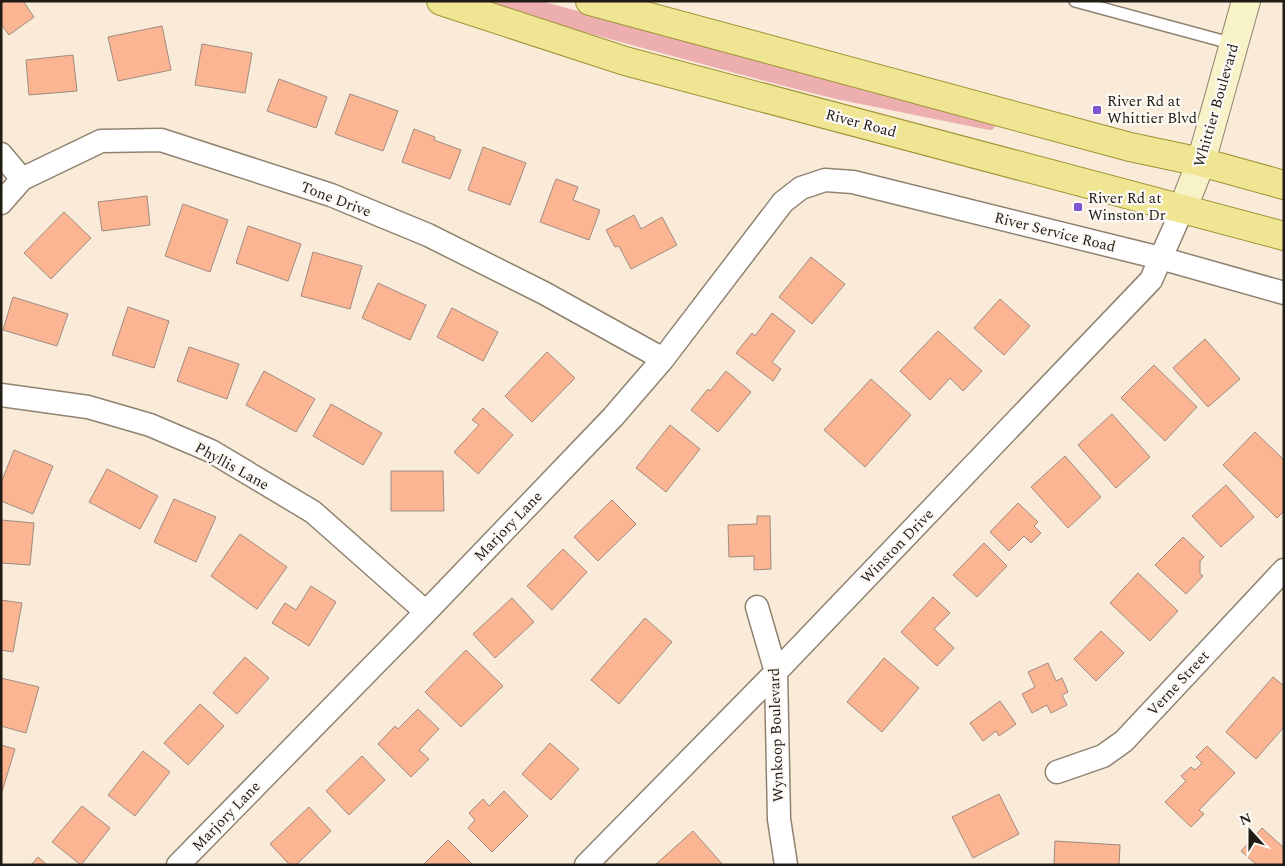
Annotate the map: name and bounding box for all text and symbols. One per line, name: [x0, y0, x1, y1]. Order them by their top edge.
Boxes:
street label: Whittier Boulevard: [1188, 41, 1245, 170]
place label: River Rd at Whittier Blvd: [1107, 90, 1197, 130]
street label: River Road: [823, 103, 899, 144]
marker: River Rd at Whittier Blvd: [1091, 104, 1103, 116]
street label: Tone Drive: [297, 175, 374, 223]
place label: River Rd at Winston Dr: [1088, 187, 1166, 227]
marker: River Rd at Winston Dr: [1072, 201, 1084, 213]
street label: River Service Road: [992, 206, 1118, 259]
street label: Phyllis Lane: [190, 437, 273, 496]
street label: Marjory Lane: [469, 486, 548, 567]
street label: Winston Drive: [855, 503, 939, 589]
street label: Verne Street: [1142, 645, 1215, 721]
street label: Wynkoop Boulevard: [763, 667, 790, 803]
street label: Marjory Lane: [187, 776, 266, 857]
north arrow: [1225, 806, 1275, 856]
text: N: [1236, 807, 1255, 831]

